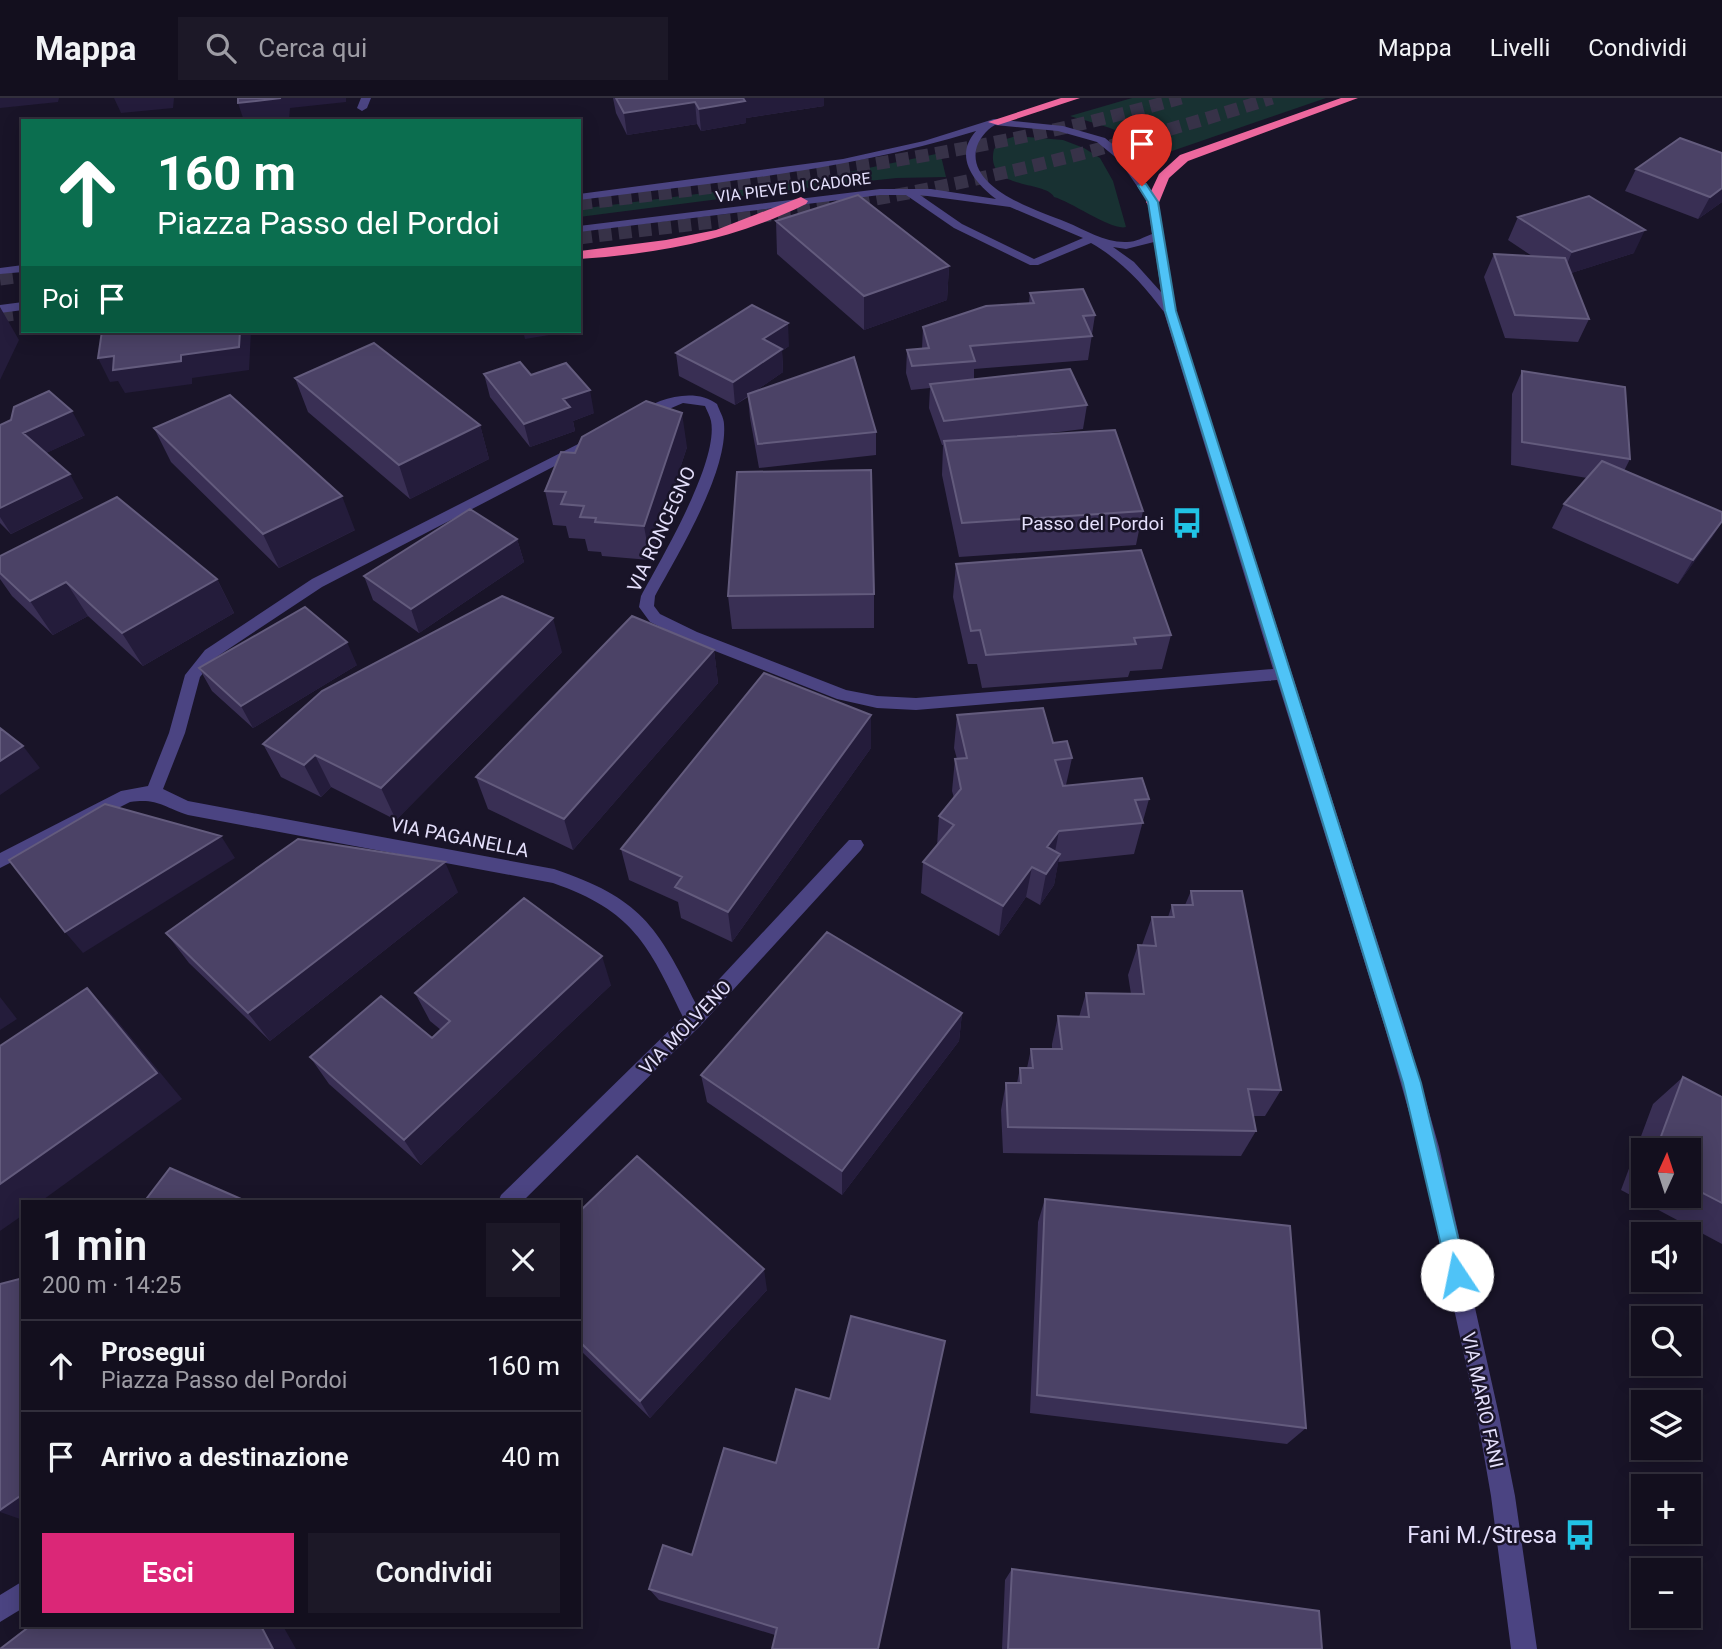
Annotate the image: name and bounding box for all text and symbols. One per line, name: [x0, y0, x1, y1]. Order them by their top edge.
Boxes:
search box: [178, 17, 668, 80]
text: Mappa: [35, 29, 136, 68]
icon: search: [202, 29, 240, 67]
text: Cerca qui: [258, 33, 367, 63]
text: Mappa: [1378, 34, 1452, 62]
text: Livelli: [1490, 34, 1550, 62]
text: Condividi: [1588, 34, 1687, 62]
pin: [1112, 114, 1172, 186]
icon: arrive: [1123, 125, 1161, 163]
text: 160 m: [157, 145, 296, 202]
icon: ahead: [42, 147, 133, 238]
street label: VIA PIEVE DI CADORE: [714, 169, 872, 206]
text: Piazza Passo del Pordoi: [157, 204, 500, 242]
icon: arrive: [93, 280, 131, 318]
text: Poi: [42, 284, 79, 314]
street label: VIA RONCEGNO: [622, 463, 701, 596]
bus stop icon: Passo del Pordoi: [1170, 506, 1204, 540]
place label: Passo del Pordoi: [1021, 512, 1164, 535]
street label: VIA PAGANELLA: [389, 813, 532, 862]
street label: VIA MOLVENO: [635, 975, 736, 1079]
north arrow: [1631, 1138, 1701, 1208]
map controls: [1631, 1138, 1701, 1628]
text: 1 min: [42, 1221, 147, 1270]
button: sound: [1631, 1222, 1701, 1292]
button: close: [486, 1223, 560, 1297]
position arrow: [1420, 1238, 1494, 1312]
text: 200 m · 14:25: [42, 1272, 181, 1299]
button: search: [1631, 1306, 1701, 1376]
street label: VIA MARIO FANI: [1457, 1330, 1508, 1470]
text: Prosegui: [101, 1337, 205, 1367]
icon: ahead: [42, 1347, 80, 1385]
text: 160 m: [487, 1351, 560, 1381]
text: Piazza Passo del Pordoi: [101, 1367, 347, 1394]
button: layers: [1631, 1390, 1701, 1460]
icon: arrive: [42, 1438, 80, 1476]
text: Arrivo a destinazione: [101, 1442, 348, 1472]
text: 40 m: [502, 1442, 560, 1472]
button: +: [1631, 1474, 1701, 1544]
bus stop icon: Fani M./Stresa: [1563, 1518, 1597, 1552]
place label: Fani M./Stresa: [1407, 1522, 1557, 1549]
button: Esci: [42, 1533, 294, 1613]
button: Condividi: [308, 1533, 560, 1613]
button: −: [1631, 1558, 1701, 1628]

